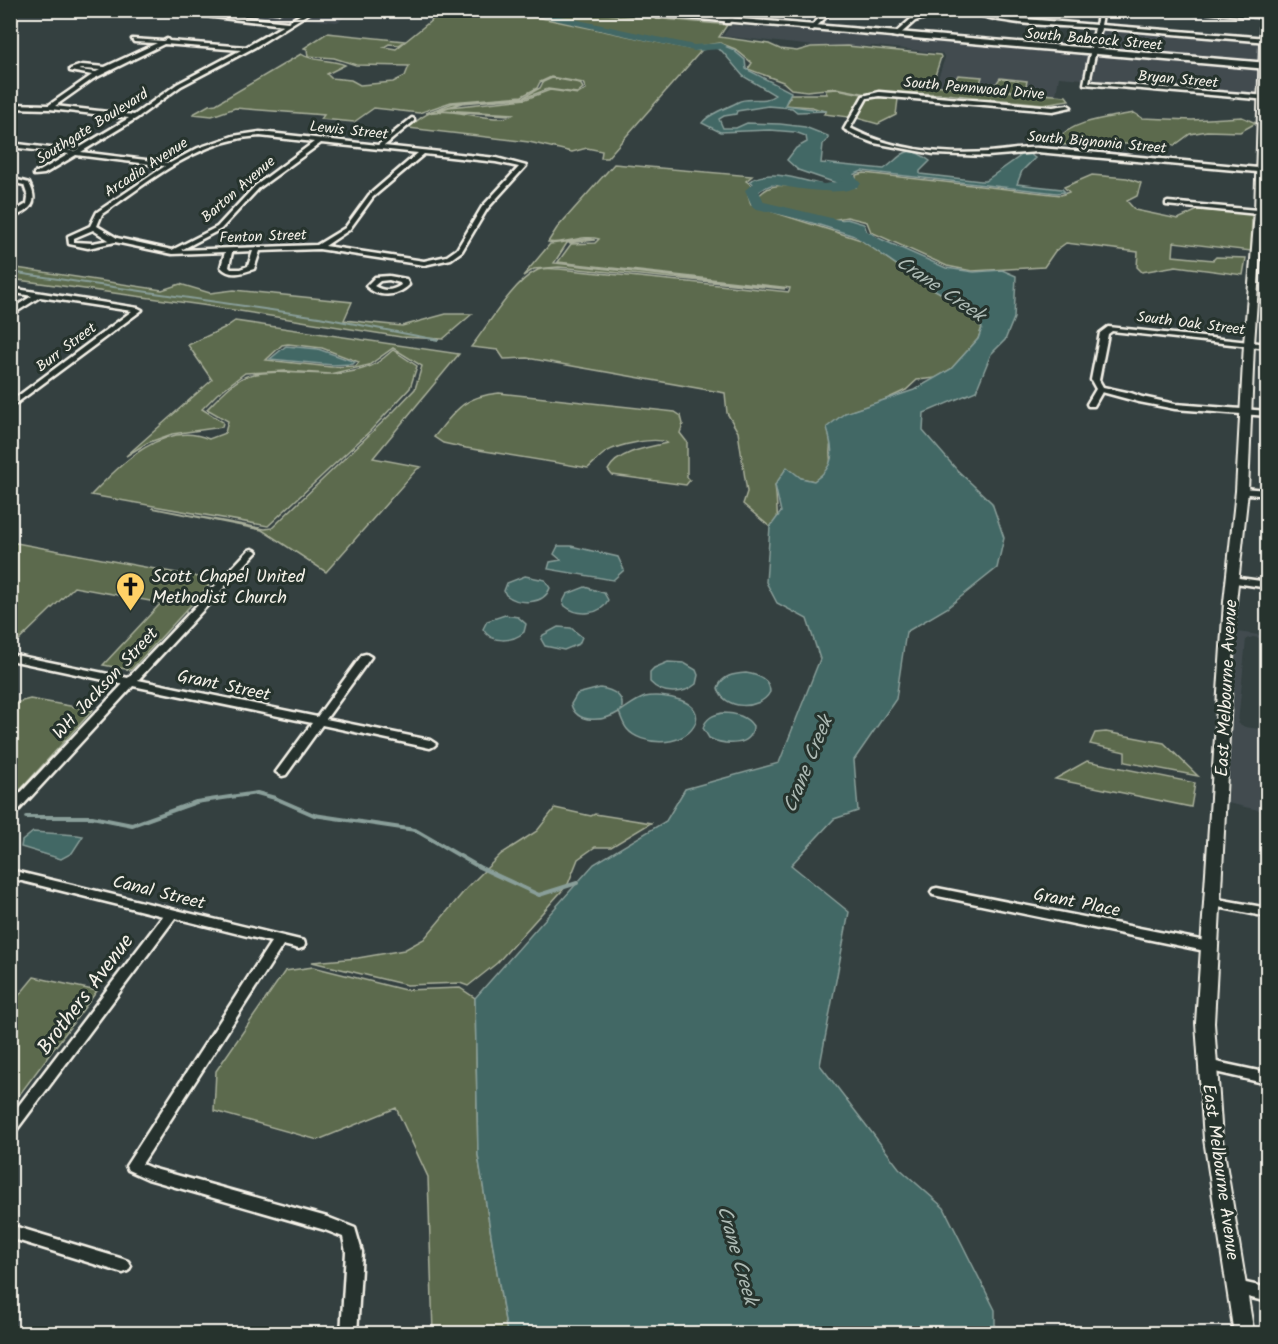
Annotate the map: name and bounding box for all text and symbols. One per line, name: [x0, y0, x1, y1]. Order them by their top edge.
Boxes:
street label: South Babcock Street: [1024, 22, 1164, 58]
street label: Bryan Street: [1137, 65, 1219, 95]
street label: South Pennwood Drive: [903, 71, 1046, 107]
street label: Southgate Boulevard: [32, 82, 154, 171]
street label: Lewis Street: [308, 115, 390, 147]
street label: South Bignonia Street: [1026, 125, 1168, 161]
street label: Arcadia Avenue: [100, 131, 194, 204]
street label: Barton Avenue: [196, 150, 282, 229]
street label: Fenton Street: [219, 223, 307, 251]
water label: Crane Creek: [889, 248, 993, 333]
street label: South Oak Street: [1135, 305, 1247, 343]
street label: Burr Street: [31, 317, 102, 379]
place label: Scott Chapel United Methodist Church: [152, 563, 306, 613]
church icon: Scott Chapel United Methodist Church: [115, 570, 147, 612]
street label: East Melbourne Avenue: [1208, 599, 1247, 778]
street label: WH Jackson Street: [46, 620, 167, 747]
street label: Grant Street: [174, 662, 274, 711]
water label: Crane Creek: [775, 709, 844, 818]
street label: Canal Street: [109, 868, 209, 919]
street label: Grant Place: [1031, 881, 1123, 926]
street label: Brothers Avenue: [29, 927, 143, 1063]
street label: East Melbourne Avenue: [1193, 1082, 1246, 1262]
water label: Crane Creek: [707, 1202, 766, 1311]

